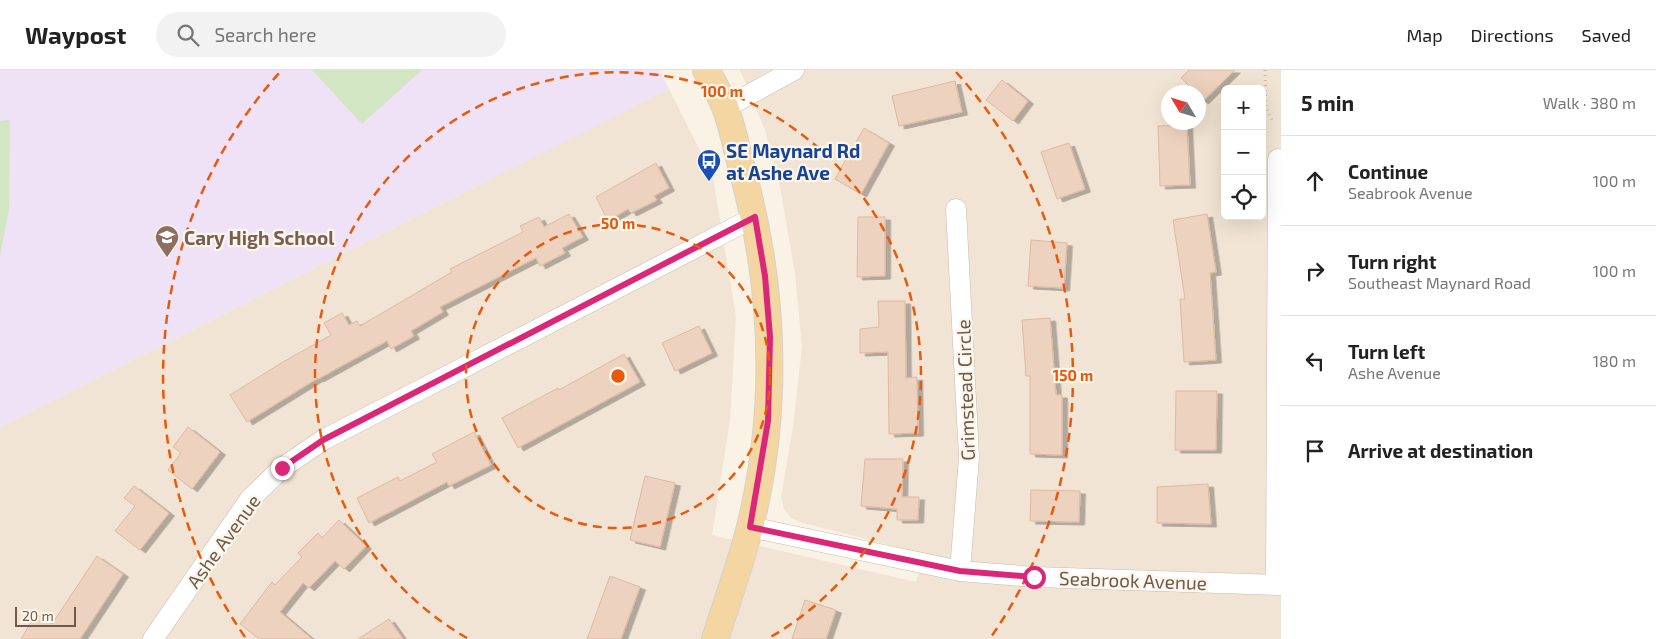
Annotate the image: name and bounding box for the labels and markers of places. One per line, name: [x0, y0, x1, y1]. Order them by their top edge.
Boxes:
place label: SE Maynard Rd at Ashe Ave: [726, 139, 860, 184]
bus stop icon: SE Maynard Rd at Ashe Ave: [696, 148, 722, 182]
school or university icon: Cary High School: [154, 224, 180, 258]
place label: Cary High School: [184, 226, 335, 250]
centre of rings: [609, 367, 627, 385]

